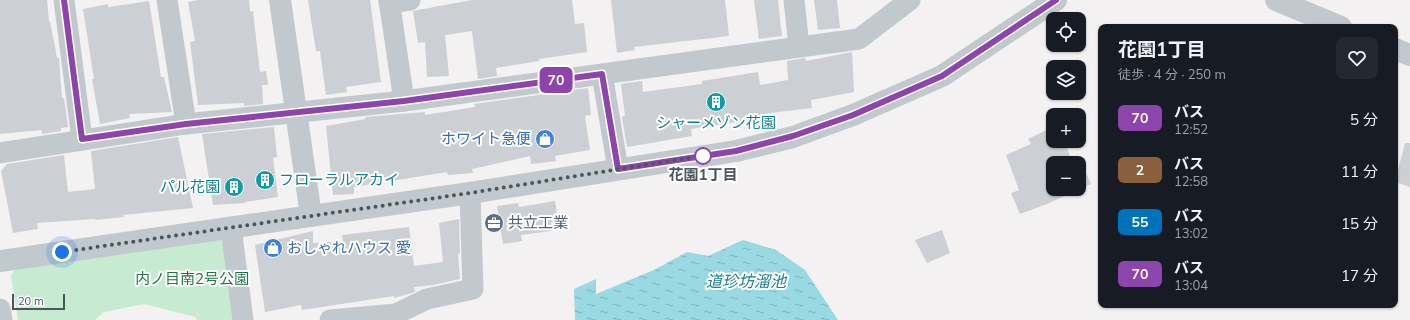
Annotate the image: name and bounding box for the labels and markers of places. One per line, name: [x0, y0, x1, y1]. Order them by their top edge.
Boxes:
building icon: シャーメゾン花園: [705, 91, 727, 113]
place label: シャーメゾン花園: [656, 113, 776, 132]
shop icon: ホワイト急便: [534, 128, 556, 150]
place label: ホワイト急便: [441, 129, 531, 148]
marker: 花園1丁目: [694, 147, 712, 165]
place label: 花園1丁目: [668, 165, 738, 184]
building icon: フローラルアカイ: [254, 169, 276, 191]
place label: フローラルアカイ: [279, 170, 399, 189]
building icon: パル花園: [223, 176, 245, 198]
place label: パル花園: [160, 177, 220, 196]
office icon: 共立工業: [483, 212, 505, 234]
place label: 共立工業: [508, 213, 568, 232]
shop icon: おしゃれハウス 愛: [262, 237, 284, 259]
place label: おしゃれハウス 愛: [287, 238, 411, 257]

